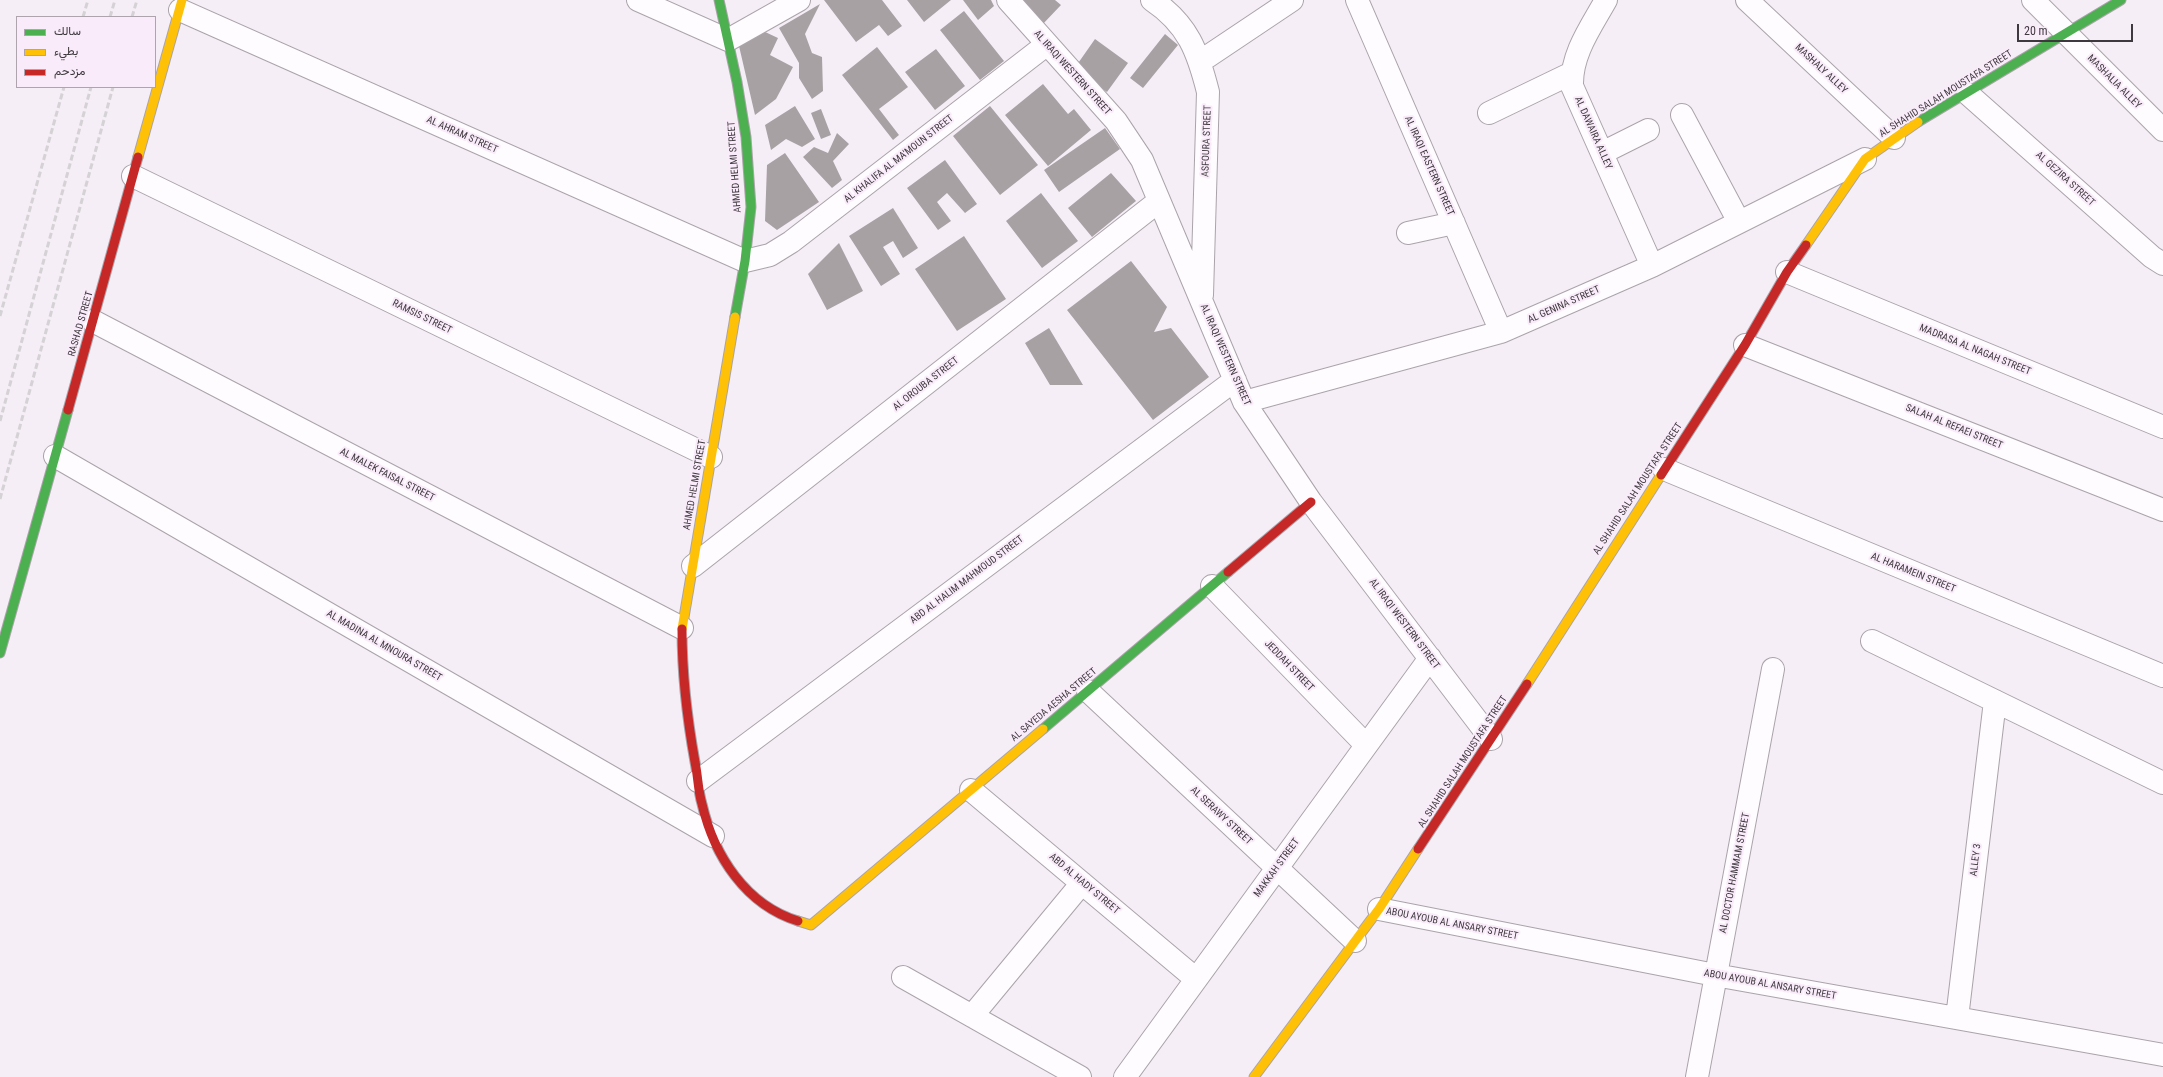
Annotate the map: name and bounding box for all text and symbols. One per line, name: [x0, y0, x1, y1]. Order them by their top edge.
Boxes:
legend: [16, 16, 156, 88]
scale bar: [2019, 16, 2135, 42]
text: سالك: [54, 24, 81, 38]
text: 20 m: [2024, 24, 2048, 38]
street label: AL IRAQI WESTERN STREET: [1031, 28, 1113, 118]
street label: MASHALY ALLEY: [1792, 42, 1850, 96]
text: بطيء: [54, 44, 78, 58]
street label: AL SHAHID SALAH MOUSTAFA STREET: [1877, 48, 2015, 140]
street label: MASHALIA ALLEY: [2084, 52, 2144, 112]
text: مزدحم: [54, 64, 85, 78]
street label: AL DAWAIRA ALLEY: [1572, 95, 1614, 171]
street label: ASFOURA STREET: [1200, 105, 1214, 177]
street label: AL KHALIFA AL MA'MOUN STREET: [842, 113, 956, 205]
street label: AL AHRAM STREET: [425, 114, 499, 156]
street label: AL IRAQI EASTERN STREET: [1402, 114, 1456, 218]
street label: AHMED HELMI STREET: [726, 121, 744, 213]
street label: AL GEZIRA STREET: [2033, 149, 2097, 209]
street label: AL GENINA STREET: [1526, 284, 1602, 326]
street label: RASHAD STREET: [66, 290, 96, 358]
street label: RAMSIS STREET: [390, 297, 454, 337]
street label: AL IRAQI WESTERN STREET: [1197, 302, 1253, 408]
street label: MADRASA AL NAGAH STREET: [1917, 322, 2033, 378]
street label: AL OROUBA STREET: [891, 355, 961, 413]
street label: SALAH AL REFAEI STREET: [1904, 402, 2004, 452]
street label: AL SHAHID SALAH MOUSTAFA STREET: [1591, 421, 1685, 557]
street label: AHMED HELMI STREET: [681, 439, 709, 531]
street label: AL MALEK FAISAL STREET: [338, 446, 436, 504]
street label: ABD AL HALIM MAHMOUD STREET: [908, 533, 1026, 627]
street label: AL HARAMEIN STREET: [1869, 551, 1957, 595]
street label: AL IRAQI WESTERN STREET: [1366, 577, 1442, 671]
street label: AL MADINA AL MNOURA STREET: [324, 608, 444, 684]
street label: JEDDAH STREET: [1262, 638, 1316, 694]
street label: AL SAYEDA AESHA STREET: [1009, 666, 1099, 744]
street label: AL SHAHID SALAH MOUSTAFA STREET: [1416, 694, 1510, 830]
street label: AL SERAWY STREET: [1188, 784, 1254, 848]
street label: AL DOCTOR HAMMAM STREET: [1717, 812, 1753, 934]
street label: MAKKAH STREET: [1252, 836, 1302, 900]
street label: ALLEY 3: [1968, 843, 1984, 877]
street label: ABD AL HADY STREET: [1046, 851, 1122, 917]
street label: ABOU AYOUB AL ANSARY STREET: [1385, 905, 1519, 943]
street label: ABOU AYOUB AL ANSARY STREET: [1703, 967, 1837, 1003]

